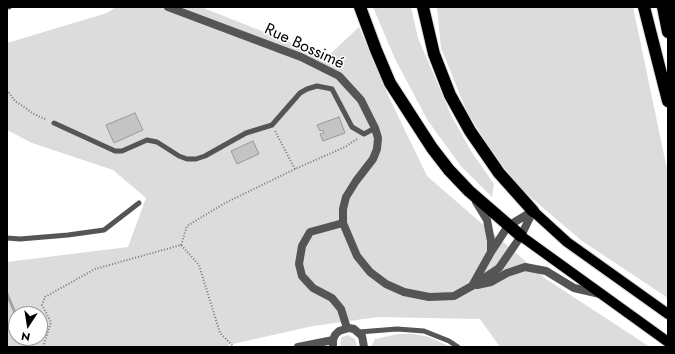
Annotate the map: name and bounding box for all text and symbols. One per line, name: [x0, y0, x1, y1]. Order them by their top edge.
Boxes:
street label: Rue Bossimé: [261, 20, 347, 74]
north arrow: [8, 306, 48, 346]
text: N: [20, 328, 32, 345]

